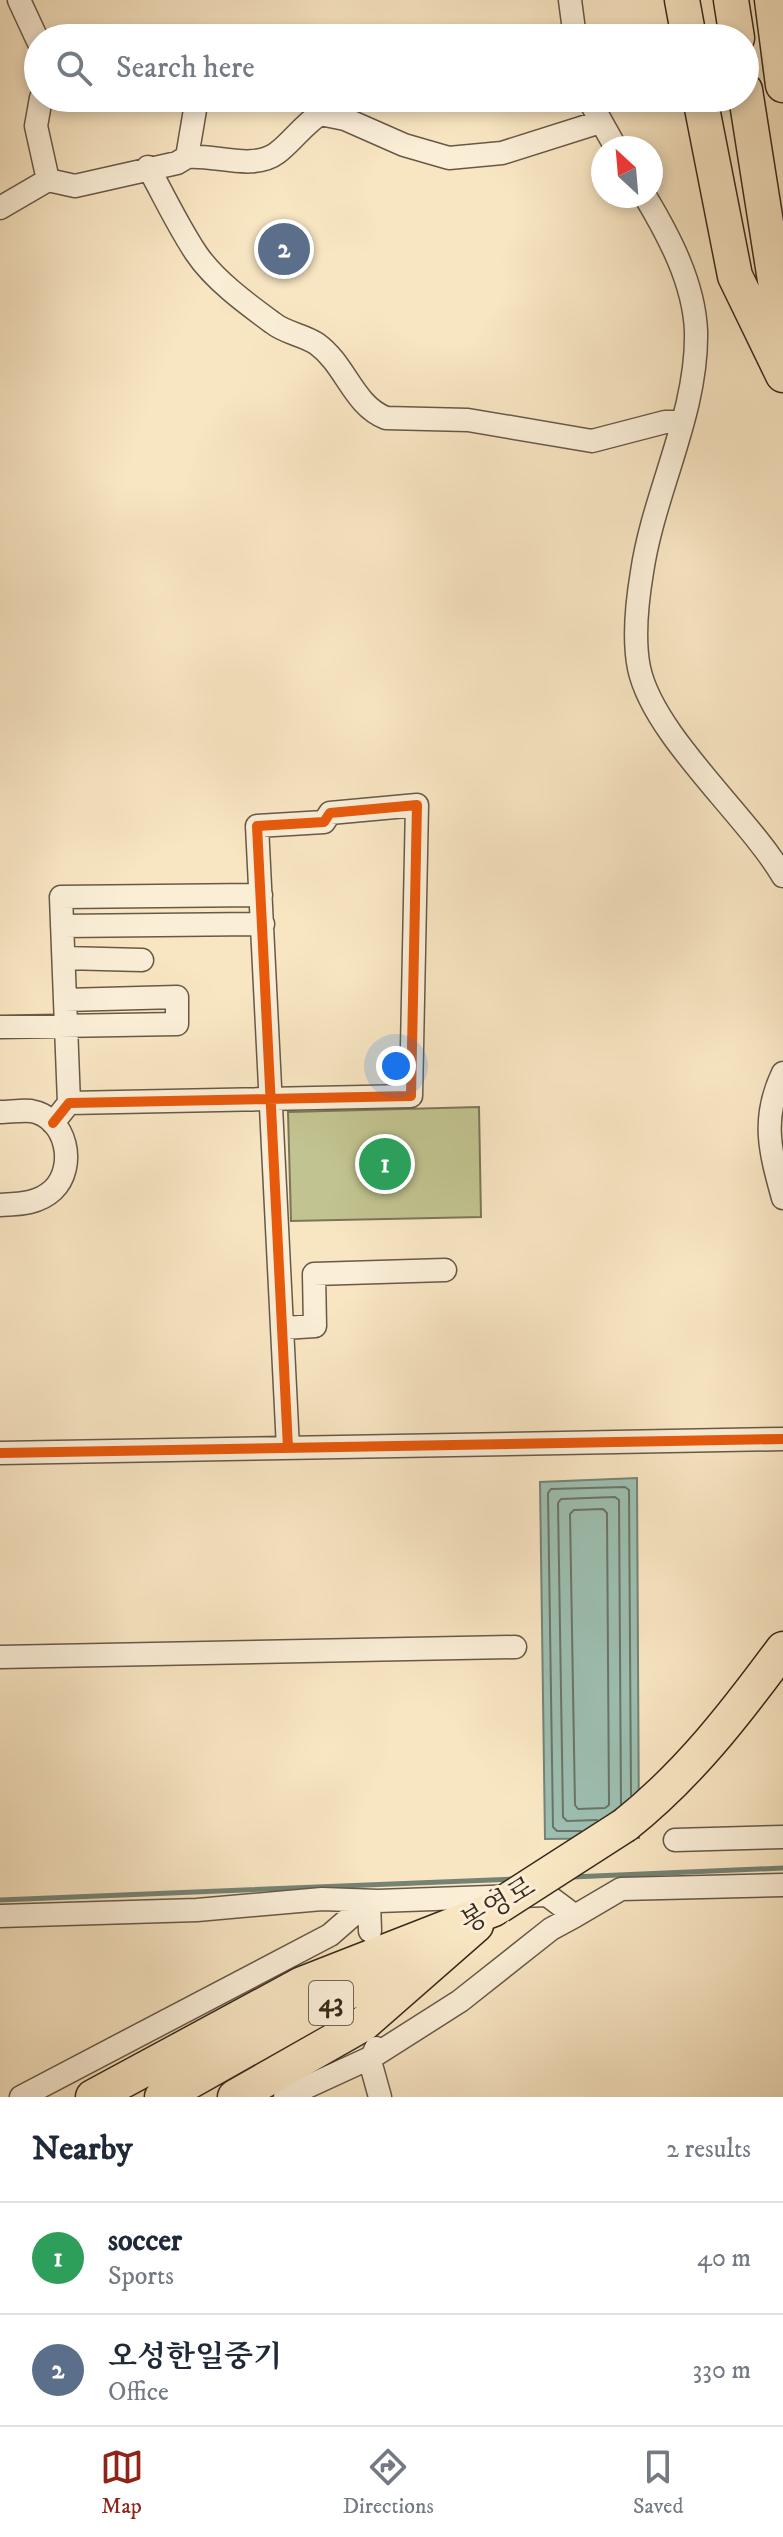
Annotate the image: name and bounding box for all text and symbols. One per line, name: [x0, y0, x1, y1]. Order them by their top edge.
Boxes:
search box: [24, 24, 759, 112]
icon: search: [52, 46, 96, 90]
text: Search here: [116, 50, 255, 87]
north arrow: [591, 136, 663, 208]
pin: 2: [258, 219, 310, 279]
your location: [376, 1046, 416, 1086]
pin: 1: [359, 1134, 411, 1194]
street label: 봉영로: [454, 1869, 542, 1941]
road number: 43: [309, 1981, 353, 2025]
text: Nearby: [32, 2128, 133, 2170]
text: 2 results: [666, 2133, 751, 2166]
text: soccer: [108, 2223, 182, 2260]
text: 1: [53, 2242, 63, 2275]
text: 40 m: [697, 2242, 751, 2275]
text: Sports: [108, 2260, 174, 2293]
text: 오성한일중기: [108, 2339, 282, 2376]
text: 2: [52, 2354, 64, 2387]
text: 330 m: [693, 2354, 751, 2387]
text: Office: [108, 2376, 169, 2409]
tab: Map: [100, 2445, 144, 2520]
tab: Directions: [343, 2445, 434, 2520]
tab: Saved: [633, 2445, 683, 2520]

